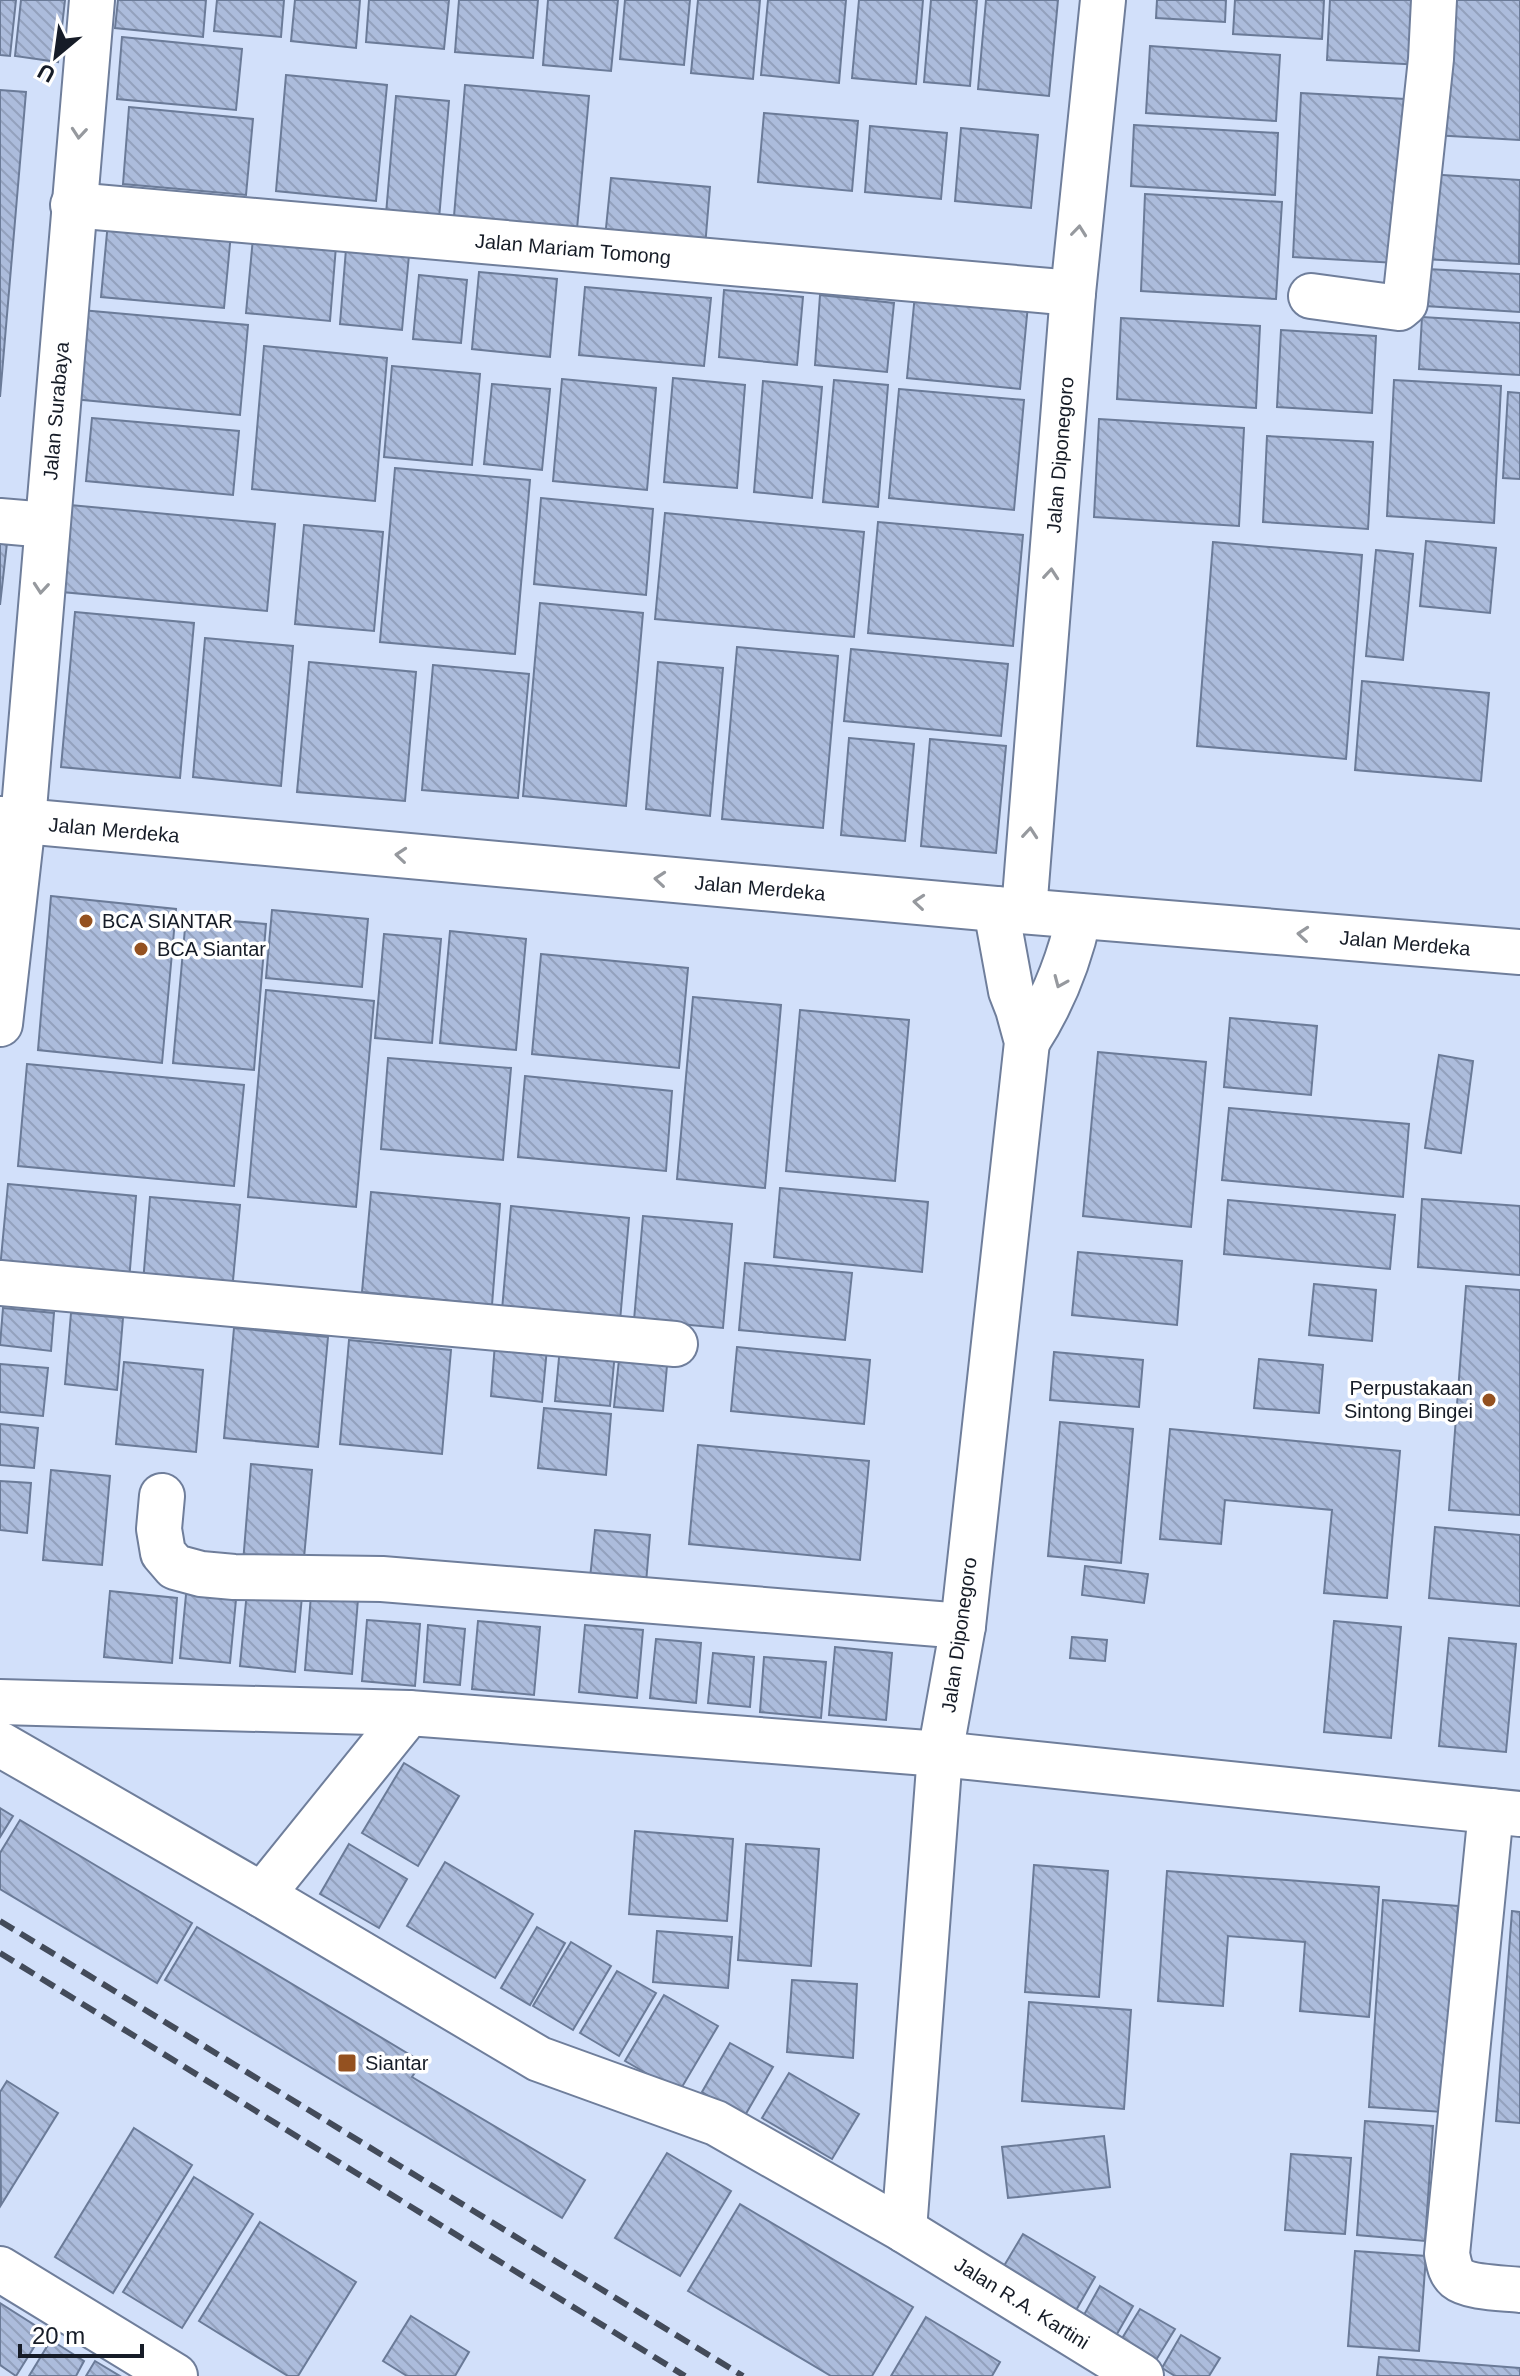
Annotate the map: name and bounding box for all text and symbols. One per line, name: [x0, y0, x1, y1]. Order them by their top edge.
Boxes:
north arrow: [16, 16, 96, 96]
text: U: [34, 58, 60, 88]
one-way arrow: [71, 127, 88, 140]
one-way arrow: [1071, 224, 1088, 237]
street label: Jalan Mariam Tomong: [474, 229, 672, 269]
street label: Jalan Surabaya: [39, 340, 73, 481]
street label: Jalan Diponegoro: [1042, 376, 1078, 534]
one-way arrow: [1042, 567, 1059, 580]
one-way arrow: [33, 582, 50, 595]
street label: Jalan Merdeka: [48, 813, 181, 847]
one-way arrow: [1021, 826, 1038, 839]
one-way arrow: [394, 847, 407, 864]
one-way arrow: [653, 870, 666, 887]
street label: Jalan Merdeka: [694, 871, 827, 905]
one-way arrow: [912, 894, 925, 911]
place label: BCA SIANTAR: [102, 910, 233, 932]
marker: BCA SIANTAR: [77, 912, 95, 930]
one-way arrow: [1296, 926, 1309, 943]
street label: Jalan Merdeka: [1339, 926, 1472, 960]
place label: BCA Siantar: [157, 938, 266, 960]
marker: BCA Siantar: [132, 940, 150, 958]
one-way arrow: [1053, 973, 1069, 988]
place label: Perpustakaan Sintong Bingei: [1344, 1377, 1473, 1422]
marker: Perpustakaan Sintong Bingei: [1480, 1391, 1498, 1409]
street label: Jalan Diponegoro: [937, 1556, 981, 1714]
marker: Siantar: [336, 2052, 358, 2074]
place label: Siantar: [365, 2052, 429, 2074]
street label: Jalan R.A. Kartini: [951, 2253, 1093, 2353]
scale bar: [20, 2308, 142, 2358]
text: 20 m: [32, 2322, 85, 2349]

